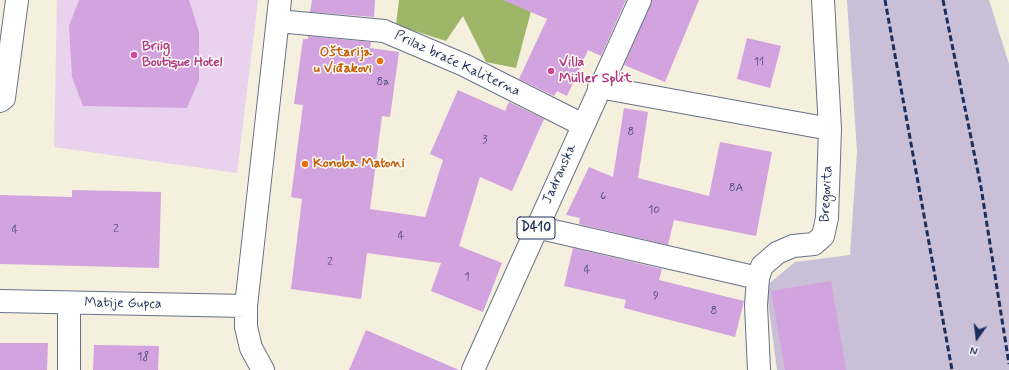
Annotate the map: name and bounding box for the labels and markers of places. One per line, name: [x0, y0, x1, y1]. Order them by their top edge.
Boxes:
place label: Briig Boutique Hotel: [142, 39, 222, 72]
place label: Oštarija u Viđakovi: [314, 45, 372, 78]
marker: Briig Boutique Hotel: [129, 50, 139, 60]
place label: Villa Müller Split: [559, 55, 632, 88]
marker: Oštarija u Viđakovi: [375, 56, 385, 66]
marker: Villa Müller Split: [546, 66, 556, 76]
place label: Konoba Matoni: [313, 156, 405, 172]
marker: Konoba Matoni: [300, 159, 310, 169]

